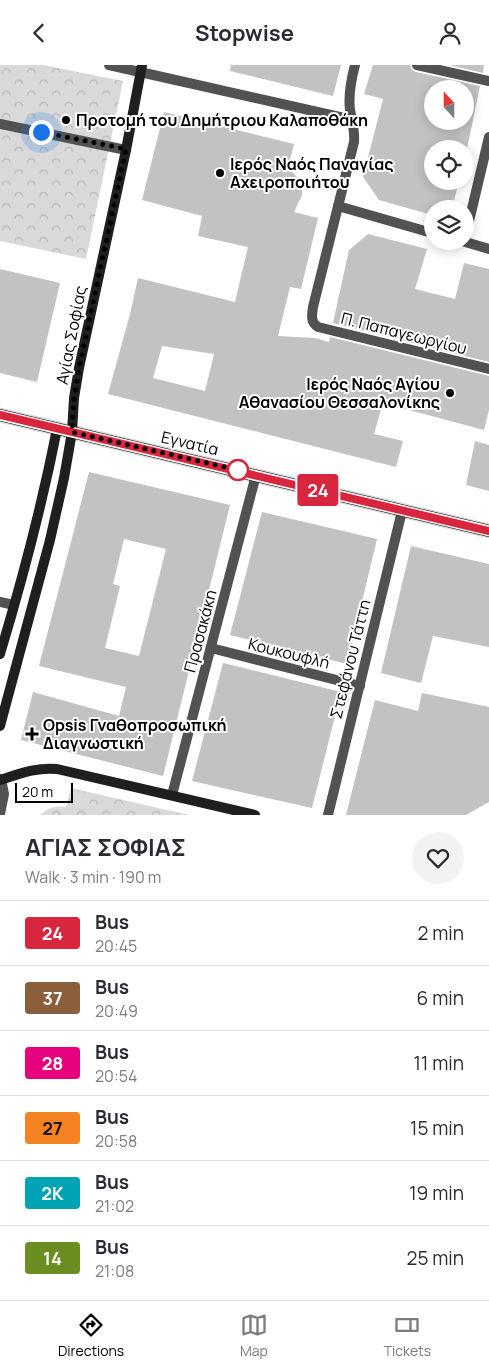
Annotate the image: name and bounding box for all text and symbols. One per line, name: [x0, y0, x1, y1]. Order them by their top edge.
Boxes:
text: Stopwise: [195, 18, 294, 48]
icon: back: [25, 19, 53, 47]
icon: person: [436, 19, 464, 47]
north arrow: [424, 80, 474, 130]
map controls: [424, 80, 474, 250]
place label: Προτομή του Δημήτριου Καλαποθάκη: [76, 109, 368, 131]
marker: Προτομή του Δημήτριου Καλαποθάκη: [60, 114, 72, 126]
your location: [29, 120, 54, 145]
button: locate: [424, 140, 474, 190]
place label: Ιερός Ναός Παναγίας Αχειροποιήτου: [230, 153, 393, 193]
marker: Ιερός Ναός Παναγίας Αχειροποιήτου: [214, 167, 226, 179]
button: layers: [424, 200, 474, 250]
street label: Αγίας Σοφίας: [51, 284, 91, 386]
street label: Π. Παπαγεωργίου: [339, 307, 469, 359]
place label: Ιερός Ναός Αγίου Αθανασίου Θεσσαλονίκης: [239, 373, 440, 413]
marker: Ιερός Ναός Αγίου Αθανασίου Θεσσαλονίκης: [444, 387, 456, 399]
street label: Εγνατία: [159, 426, 221, 460]
unlabelled marker: [227, 459, 249, 481]
line badge: 24: [296, 474, 340, 506]
text: 24: [307, 478, 329, 502]
street label: Πρασακάκη: [178, 587, 222, 675]
street label: Στεφάνου Τάττη: [325, 597, 375, 721]
street label: Κουκουφλή: [246, 632, 332, 674]
place label: Opsis Γναθοπροσωπική Διαγνωστική: [43, 714, 227, 754]
marker: Opsis Γναθοπροσωπική Διαγνωστική: [25, 727, 39, 741]
scale bar: [15, 780, 72, 803]
text: 20 m: [22, 782, 53, 801]
text: ΑΓΙΑΣ ΣΟΦΙΑΣ: [25, 830, 186, 863]
button: heart: [412, 832, 464, 884]
text: Walk · 3 min · 190 m: [25, 866, 161, 888]
text: Bus: [95, 909, 129, 935]
text: 2 min: [418, 920, 464, 946]
text: 24: [42, 921, 63, 945]
text: 20:45: [95, 935, 137, 957]
text: Bus: [95, 974, 129, 1000]
text: 6 min: [417, 985, 464, 1011]
text: 37: [42, 986, 63, 1010]
text: 20:49: [95, 1000, 138, 1022]
text: Bus: [95, 1039, 129, 1065]
text: 11 min: [414, 1050, 464, 1076]
text: 28: [42, 1051, 63, 1075]
text: 20:54: [95, 1065, 137, 1087]
text: Bus: [95, 1104, 129, 1130]
text: 15 min: [410, 1115, 464, 1141]
text: 27: [42, 1116, 63, 1140]
text: 20:58: [95, 1130, 137, 1152]
text: Bus: [95, 1169, 129, 1195]
text: 19 min: [409, 1180, 464, 1206]
text: 2Κ: [41, 1181, 64, 1205]
text: 21:02: [95, 1195, 134, 1217]
text: Bus: [95, 1234, 129, 1260]
text: 25 min: [407, 1245, 464, 1271]
text: 14: [43, 1246, 62, 1270]
text: 21:08: [95, 1260, 134, 1282]
tab: Directions: [58, 1311, 124, 1360]
tab: Map: [240, 1311, 268, 1360]
tab: Tickets: [384, 1311, 431, 1360]

